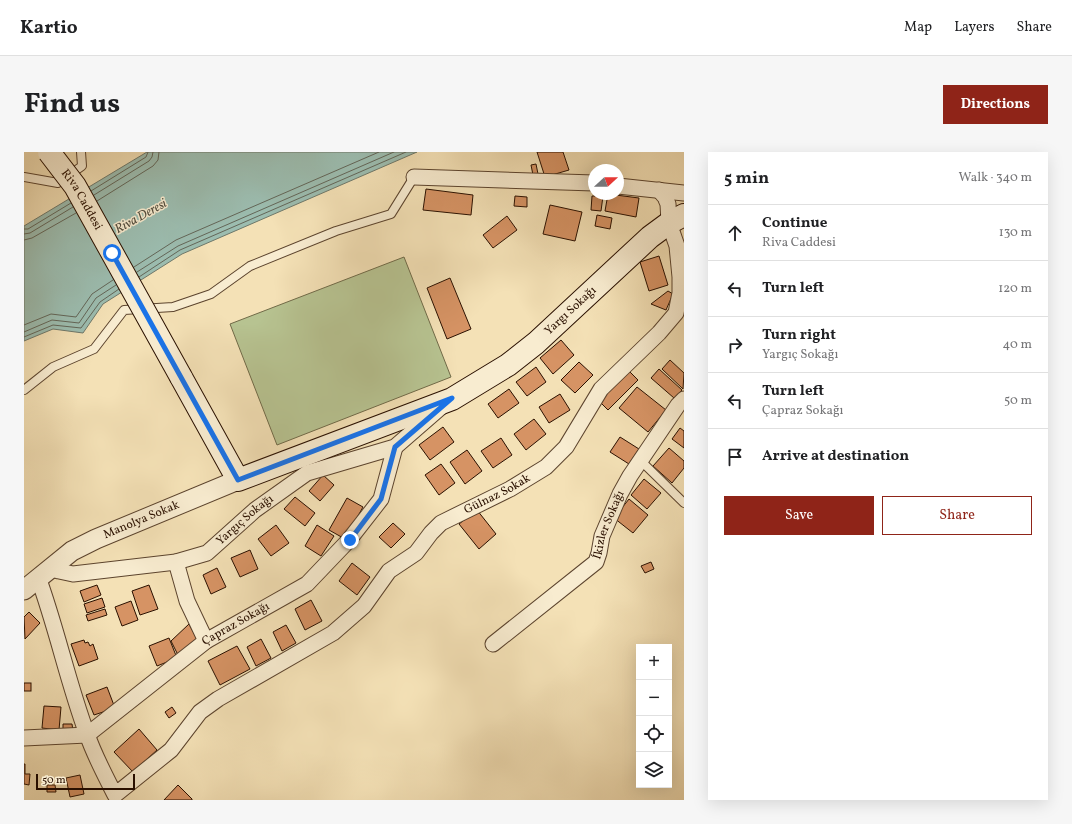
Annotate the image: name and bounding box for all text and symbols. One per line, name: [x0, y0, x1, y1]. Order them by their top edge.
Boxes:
text: Kartio: [20, 15, 78, 41]
text: Map: [904, 18, 932, 37]
text: Layers: [954, 18, 994, 37]
text: Share: [1016, 18, 1052, 37]
text: Find us: [24, 85, 120, 124]
button: Directions: [943, 85, 1048, 124]
north arrow: [588, 164, 624, 200]
street label: Riva Caddesi: [57, 166, 106, 233]
text: 5 min: [724, 167, 769, 190]
text: Walk · 340 m: [959, 169, 1032, 187]
water label: Riva Deresi: [112, 195, 171, 239]
text: Continue: [762, 213, 827, 234]
icon: ahead: [724, 222, 746, 244]
text: 130 m: [999, 224, 1032, 242]
text: Riva Caddesi: [762, 234, 836, 252]
route start: [103, 244, 121, 262]
icon: left: [724, 278, 746, 300]
text: Turn left: [762, 278, 824, 299]
text: 120 m: [998, 280, 1032, 298]
street label: Yargı Sokağı: [541, 282, 600, 339]
text: Turn right: [762, 325, 836, 346]
icon: right: [724, 334, 746, 356]
text: 40 m: [1003, 336, 1032, 354]
text: Yargıç Sokağı: [762, 346, 838, 364]
text: Turn left: [762, 381, 824, 402]
icon: left: [724, 390, 746, 412]
text: 50 m: [1004, 392, 1032, 410]
text: Çapraz Sokağı: [762, 402, 844, 420]
icon: arrive: [724, 446, 746, 468]
text: Arrive at destination: [762, 446, 909, 467]
street label: Gülnaz Sokak: [462, 470, 534, 518]
street label: İkizler Sokağı: [589, 487, 629, 562]
street label: Yargıç Sokağı: [213, 491, 277, 549]
button: Save: [724, 496, 874, 535]
button: Share: [882, 496, 1032, 535]
street label: Manolya Sokak: [101, 497, 182, 543]
route end: [341, 531, 359, 549]
street label: Çapraz Sokağı: [199, 598, 273, 650]
map controls: [636, 644, 672, 788]
button: +: [636, 644, 672, 680]
button: −: [636, 680, 672, 716]
button: locate: [636, 716, 672, 752]
button: layers: [636, 752, 672, 788]
scale bar: [36, 772, 135, 791]
text: 50 m: [42, 773, 66, 788]

